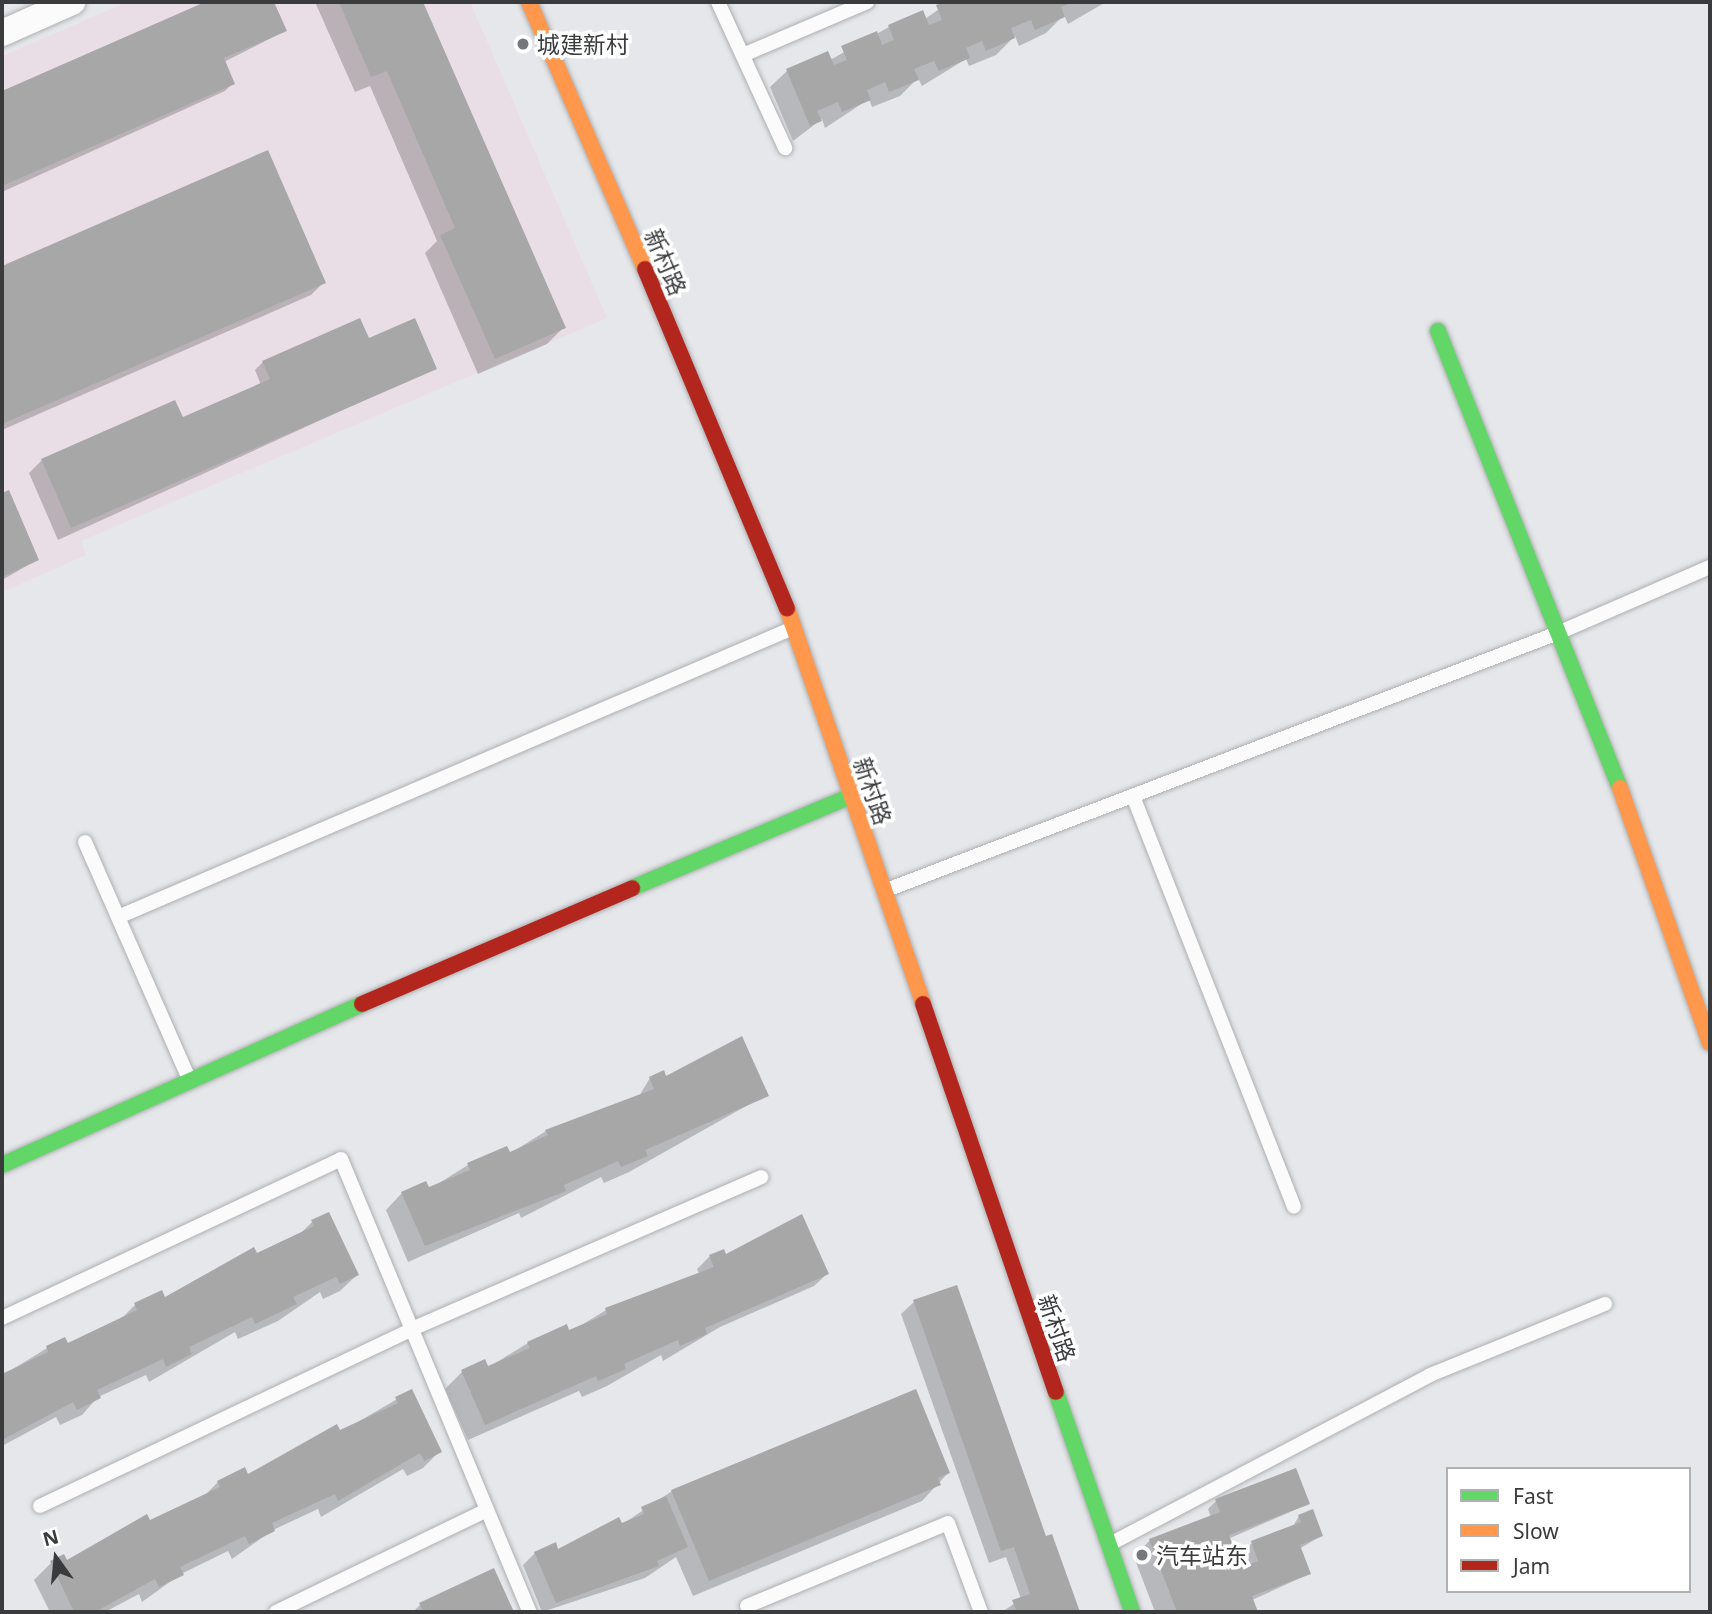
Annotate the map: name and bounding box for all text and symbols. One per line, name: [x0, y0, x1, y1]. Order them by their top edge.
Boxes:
place label: 城建新村: [537, 30, 629, 58]
marker: 城建新村: [515, 36, 531, 52]
street label: 新村路: [640, 225, 692, 299]
street label: 新村路: [849, 754, 897, 828]
street label: 新村路: [1033, 1291, 1081, 1365]
legend: [1446, 1467, 1691, 1593]
text: Fast: [1513, 1482, 1553, 1510]
text: Slow: [1513, 1517, 1559, 1545]
north arrow: [21, 1523, 91, 1593]
text: N: [40, 1523, 61, 1552]
place label: 汽车站东: [1156, 1541, 1248, 1569]
marker: 汽车站东: [1134, 1547, 1150, 1563]
text: Jam: [1513, 1552, 1550, 1580]

